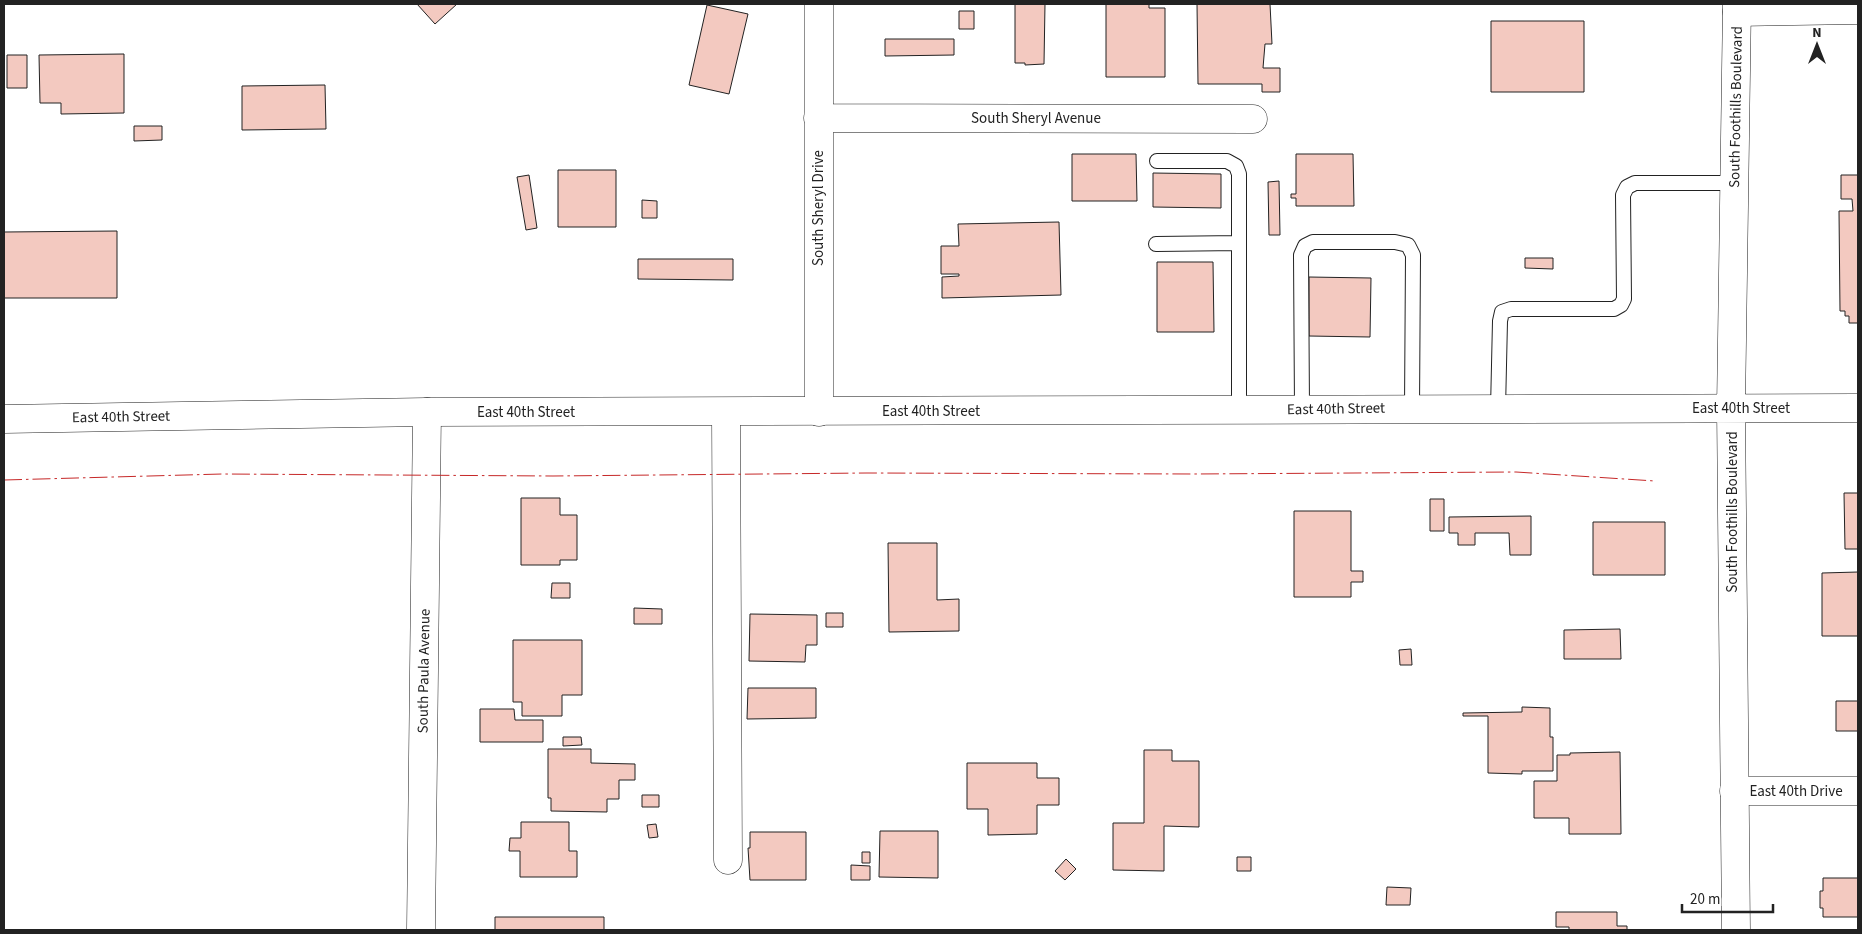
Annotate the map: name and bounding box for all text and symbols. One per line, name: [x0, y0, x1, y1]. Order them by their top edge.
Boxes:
north arrow: [1792, 20, 1842, 70]
text: N: [1812, 23, 1822, 43]
street label: South Foothills Boulevard: [1724, 26, 1748, 188]
street label: South Sheryl Avenue: [971, 108, 1101, 129]
street label: South Sheryl Drive: [808, 150, 829, 266]
street label: East 40th Street: [1287, 398, 1385, 420]
street label: East 40th Street: [1692, 398, 1790, 419]
street label: East 40th Street: [882, 401, 980, 422]
street label: East 40th Street: [477, 402, 575, 423]
street label: East 40th Street: [72, 406, 170, 428]
street label: South Foothills Boulevard: [1722, 431, 1743, 593]
street label: South Paula Avenue: [412, 608, 436, 734]
street label: East 40th Drive: [1749, 781, 1843, 802]
scale bar: [1682, 882, 1773, 914]
text: 20 m: [1690, 889, 1720, 910]

